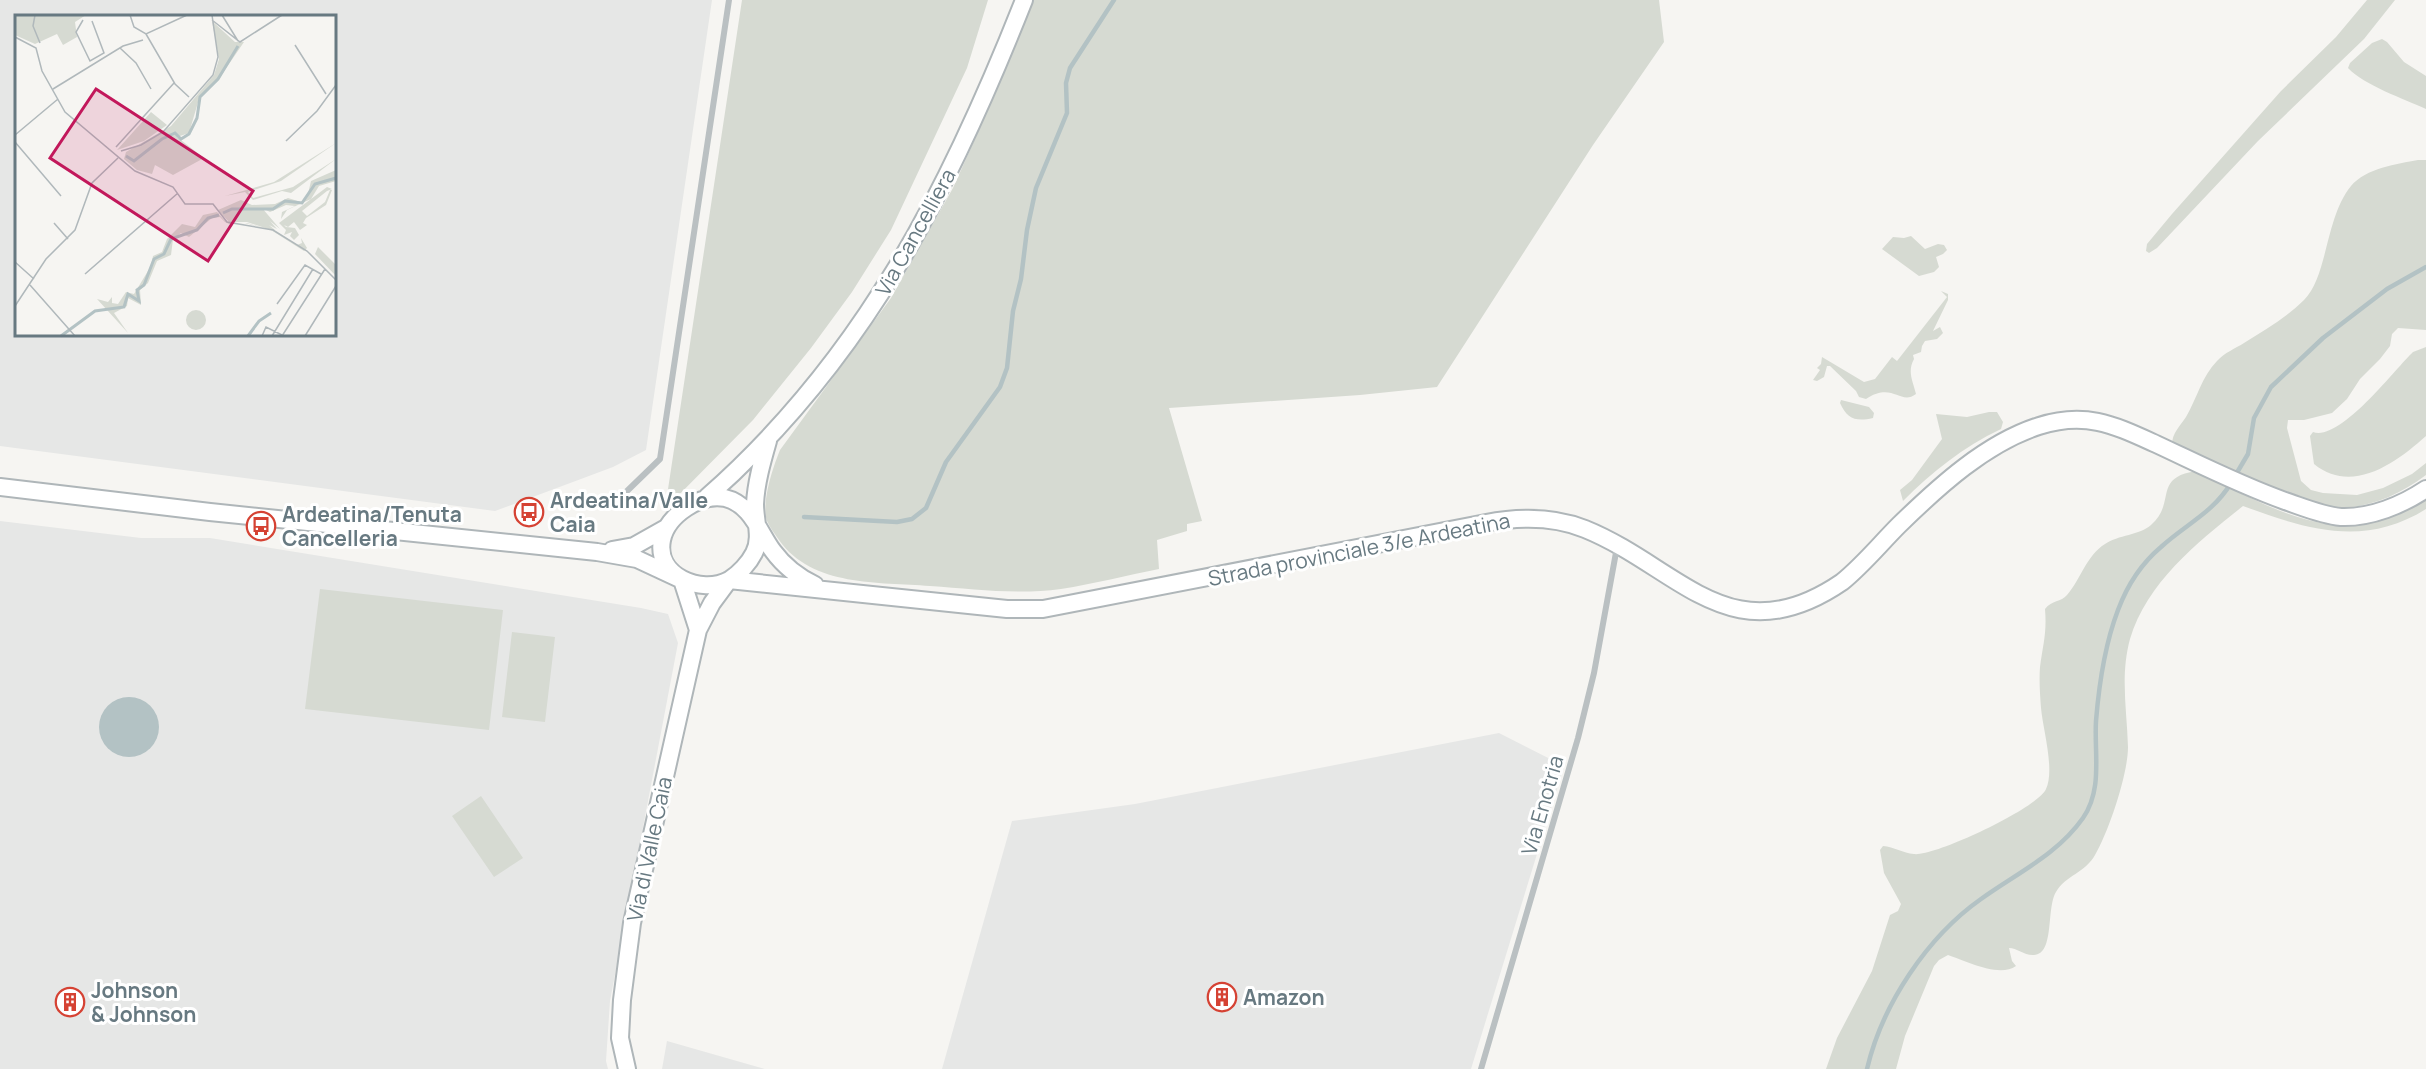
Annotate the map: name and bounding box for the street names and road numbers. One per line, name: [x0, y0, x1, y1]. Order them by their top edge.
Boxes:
street label: Via Cancelliera: [868, 163, 962, 301]
street label: Strada provinciale 3/e Ardeatina: [1206, 506, 1512, 592]
street label: Via Enotria: [1514, 752, 1570, 858]
street label: Via di Valle Caia: [620, 774, 678, 924]

